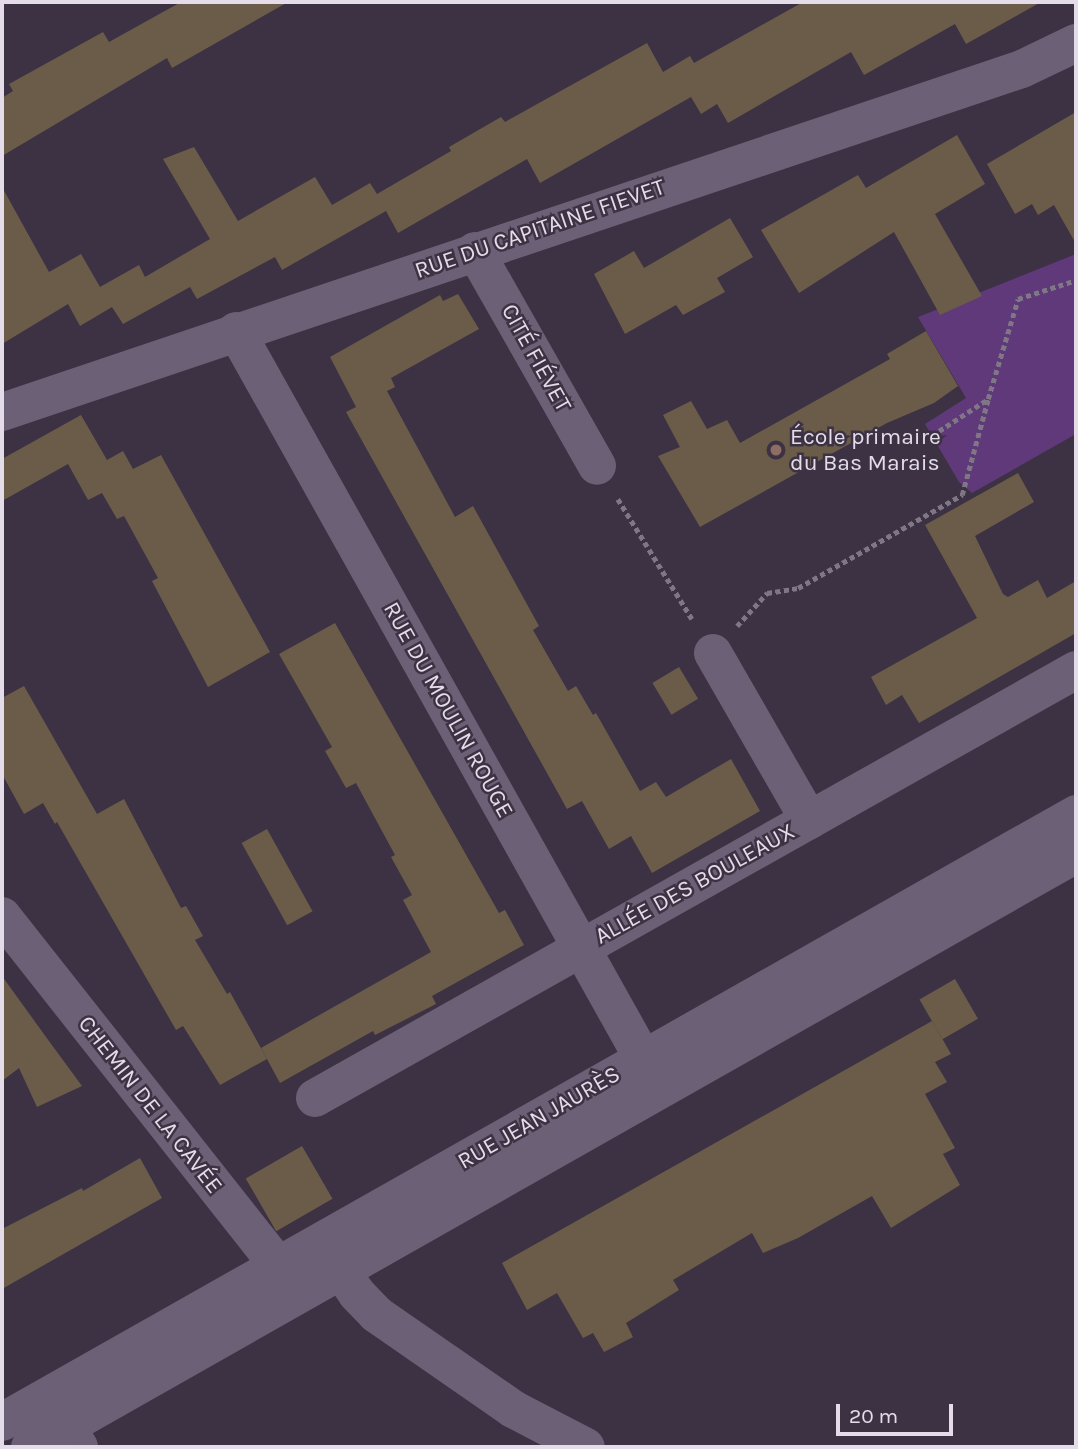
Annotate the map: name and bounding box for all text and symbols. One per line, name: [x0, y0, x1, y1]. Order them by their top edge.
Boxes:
street label: RUE DU CAPITAINE FIEVET: [411, 173, 669, 285]
street label: CITÉ FIÉVET: [495, 299, 577, 417]
place label: École primaire du Bas Marais: [790, 423, 941, 477]
marker: École primaire du Bas Marais: [768, 442, 784, 458]
street label: RUE DU MOULIN ROUGE: [377, 597, 519, 823]
street label: ALLÉE DES BOULEAUX: [590, 818, 800, 950]
street label: CHEMIN DE LA CAVÉE: [72, 1011, 228, 1199]
street label: RUE JEAN JAURÈS: [453, 1060, 625, 1176]
scale bar: [840, 1390, 957, 1434]
text: 20 m: [849, 1404, 898, 1428]

